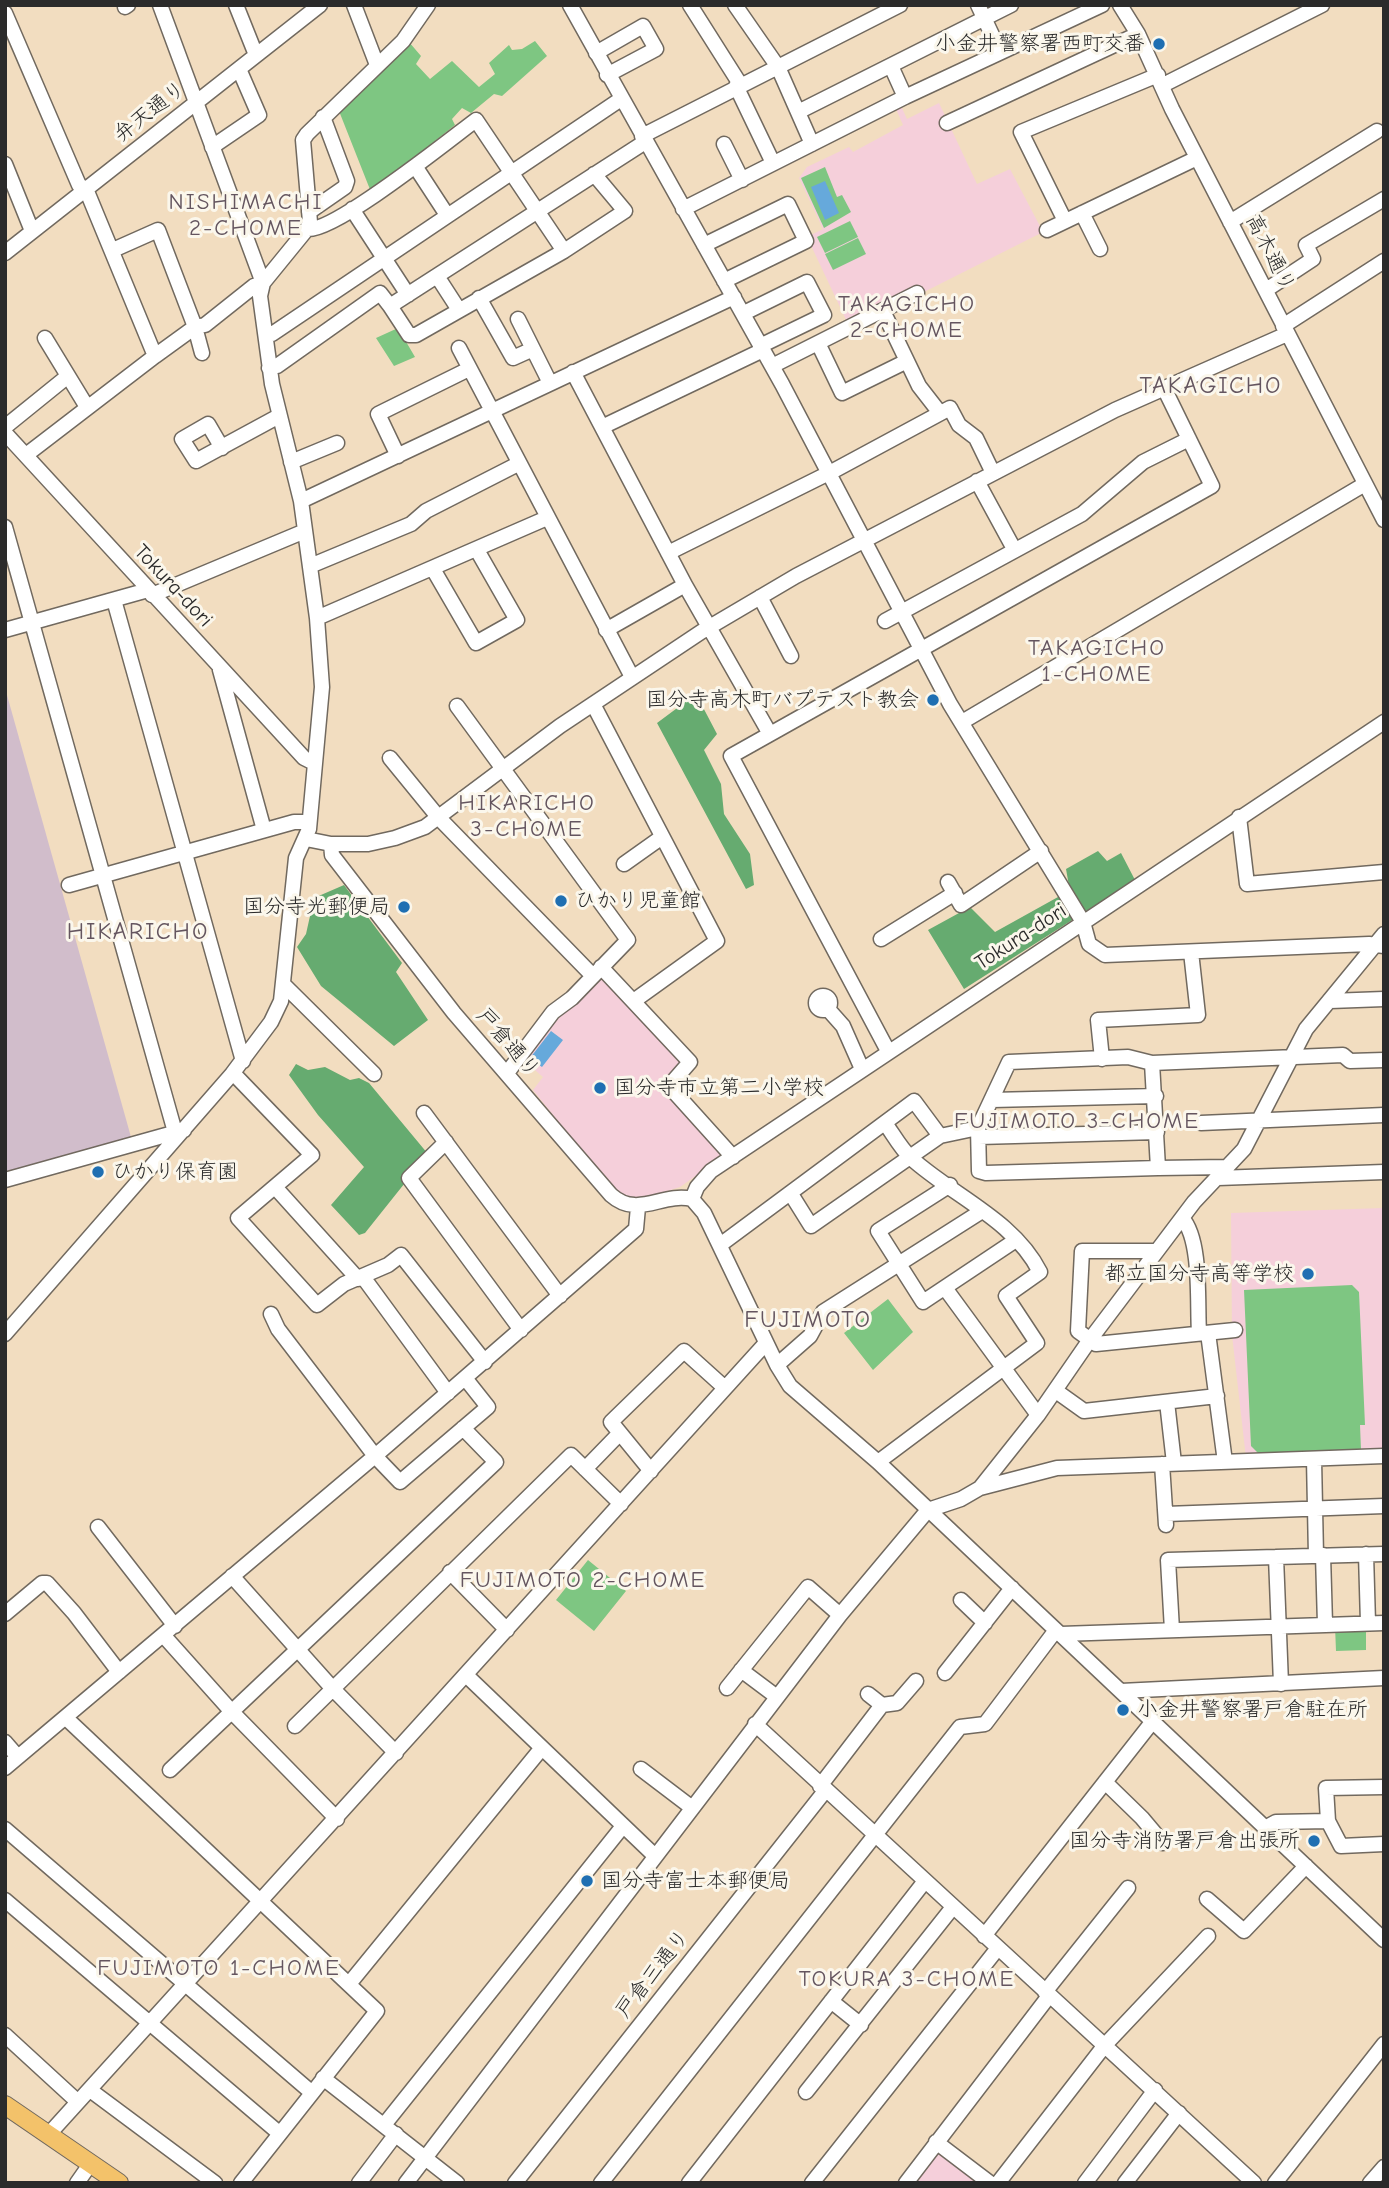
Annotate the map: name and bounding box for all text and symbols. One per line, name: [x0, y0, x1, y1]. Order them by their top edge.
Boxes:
place label: 小金井警察署西町交番: [935, 31, 1145, 57]
marker: 小金井警察署西町交番: [1151, 36, 1167, 52]
street label: 弁天通り: [109, 76, 191, 148]
district label: NISHIMACHI 2-CHOME: [170, 188, 322, 242]
street label: 高木通り: [1240, 210, 1300, 296]
district label: TAKAGICHO 2-CHOME: [839, 290, 975, 344]
district label: TAKAGICHO: [1141, 372, 1281, 400]
street label: Tokura-dori: [128, 540, 218, 632]
district label: TAKAGICHO 1-CHOME: [1029, 634, 1165, 688]
place label: 国分寺高木町バプテスト教会: [646, 687, 919, 713]
marker: 国分寺高木町バプテスト教会: [925, 692, 941, 708]
district label: HIKARICHO 3-CHOME: [459, 789, 595, 843]
place label: ひかり児童館: [575, 888, 701, 914]
marker: ひかり児童館: [553, 893, 569, 909]
place label: 国分寺光郵便局: [243, 894, 390, 920]
street label: Tokura-dori: [971, 898, 1071, 976]
marker: 国分寺光郵便局: [396, 899, 412, 915]
district label: HIKARICHO: [68, 918, 208, 946]
street label: 戸倉通り: [471, 1003, 545, 1083]
place label: 国分寺市立第二小学校: [614, 1075, 824, 1101]
marker: 国分寺市立第二小学校: [592, 1080, 608, 1096]
district label: FUJIMOTO 3-CHOME: [956, 1107, 1198, 1135]
place label: ひかり保育園: [112, 1159, 238, 1185]
marker: ひかり保育園: [90, 1164, 106, 1180]
place label: 都立国分寺高等学校: [1105, 1261, 1294, 1287]
marker: 都立国分寺高等学校: [1300, 1266, 1316, 1282]
district label: FUJIMOTO: [745, 1306, 871, 1334]
district label: FUJIMOTO 2-CHOME: [462, 1566, 704, 1594]
place label: 小金井警察署戸倉駐在所: [1137, 1697, 1368, 1723]
marker: 小金井警察署戸倉駐在所: [1115, 1702, 1131, 1718]
place label: 国分寺消防署戸倉出張所: [1069, 1828, 1300, 1854]
marker: 国分寺消防署戸倉出張所: [1306, 1833, 1322, 1849]
place label: 国分寺富士本郵便局: [601, 1868, 790, 1894]
marker: 国分寺富士本郵便局: [579, 1873, 595, 1889]
street label: 戸倉三通り: [611, 1925, 695, 2023]
district label: FUJIMOTO 1-CHOME: [99, 1954, 339, 1982]
district label: TOKURA 3-CHOME: [800, 1965, 1014, 1993]

